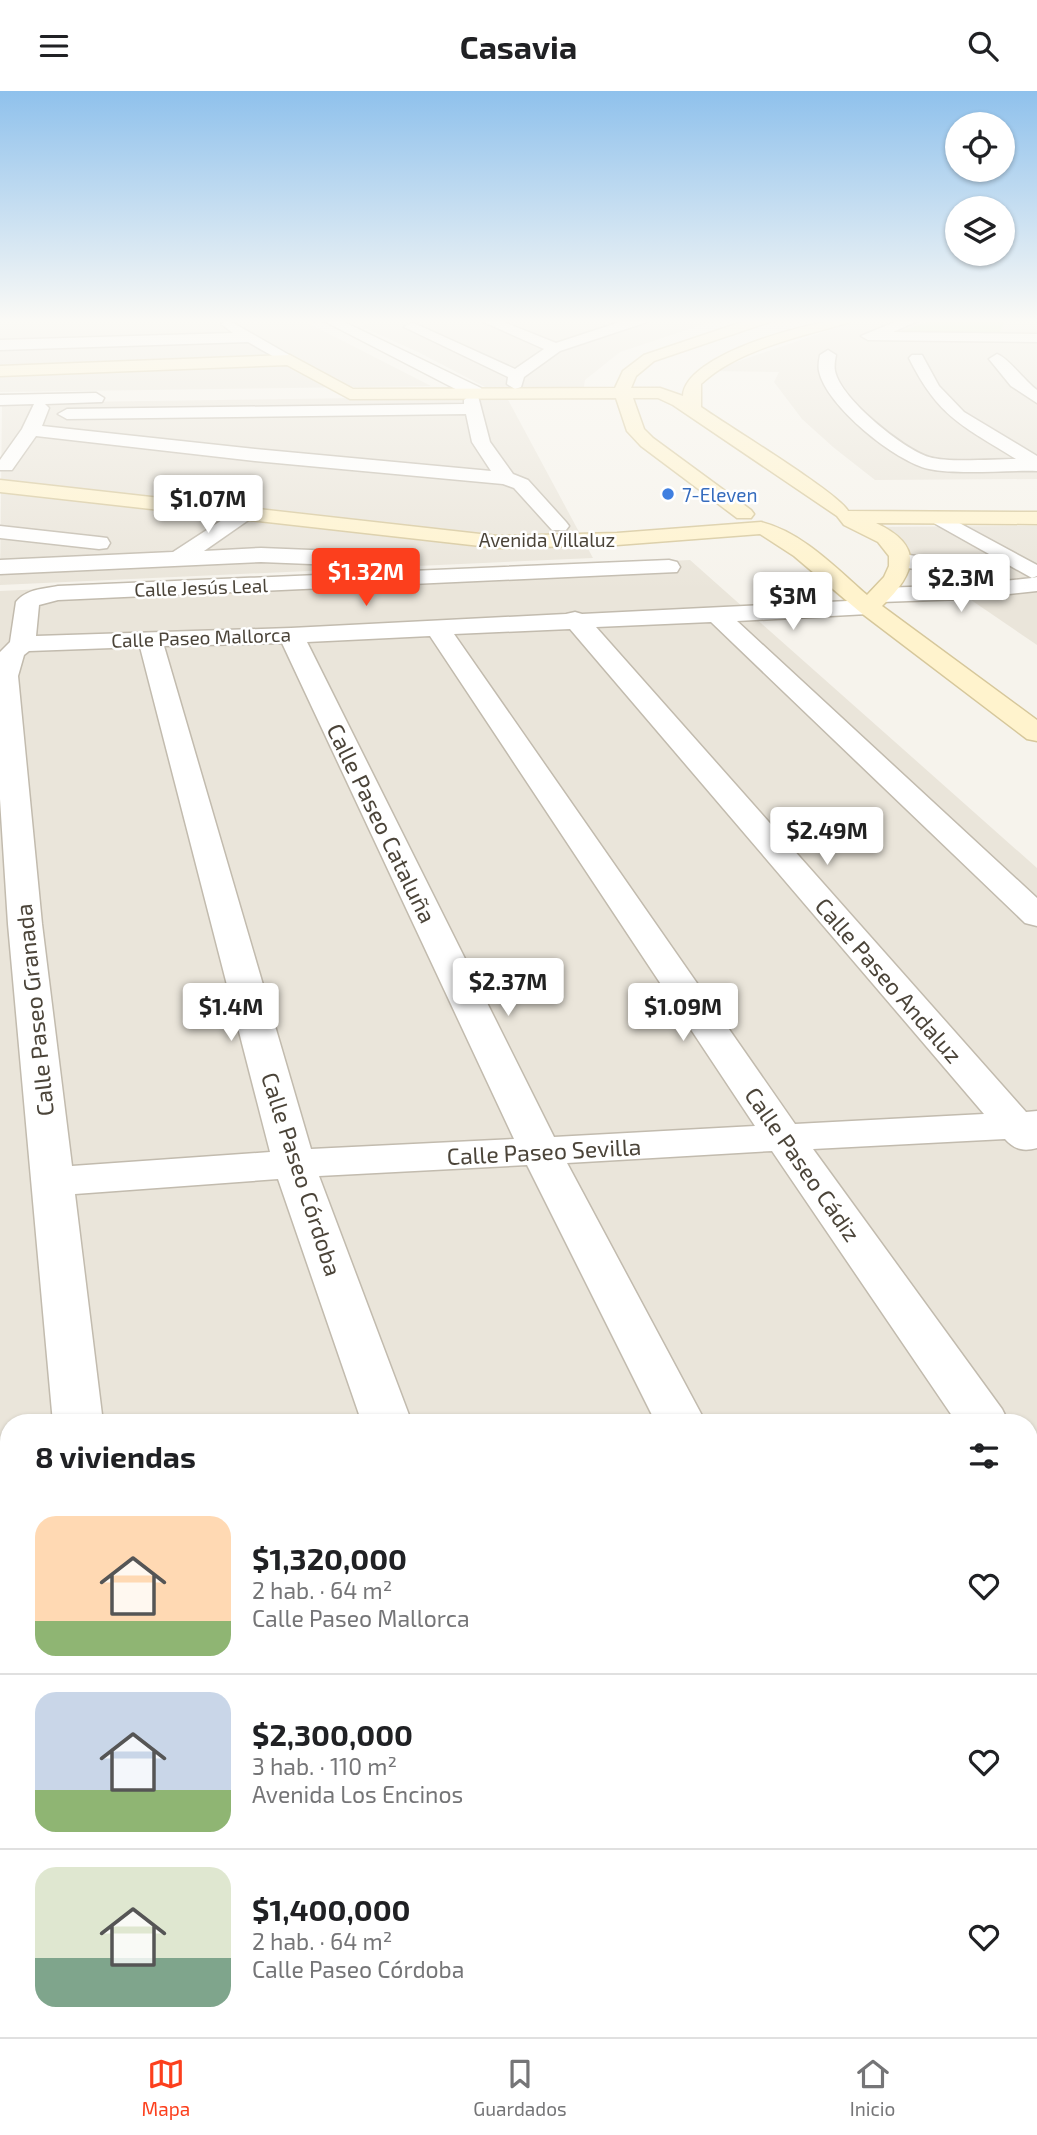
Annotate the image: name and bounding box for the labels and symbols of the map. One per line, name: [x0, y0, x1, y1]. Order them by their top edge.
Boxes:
pin: $1.07M: [151, 475, 265, 535]
place label: 7-Eleven: [682, 483, 758, 506]
marker: 7-Eleven: [660, 486, 676, 502]
street label: Avenida Villaluz: [479, 528, 615, 551]
pin: $1.32M: [309, 549, 423, 608]
pin: $2.3M: [912, 554, 1010, 614]
street label: Calle Jesús Leal: [134, 573, 269, 601]
pin: $3M: [759, 573, 827, 632]
street label: Calle Paseo Mallorca: [111, 622, 291, 652]
street label: Calle Paseo Cataluña: [322, 719, 442, 927]
pin: $2.49M: [770, 807, 884, 867]
street label: Calle Paseo Andaluz: [810, 892, 968, 1068]
street label: Calle Paseo Granada: [9, 902, 59, 1118]
pin: $2.37M: [451, 958, 565, 1018]
pin: $1.4M: [182, 983, 280, 1043]
pin: $1.09M: [626, 983, 740, 1043]
street label: Calle Paseo Córdoba: [256, 1069, 348, 1279]
street label: Calle Paseo Cádiz: [739, 1082, 867, 1246]
street label: Calle Paseo Sevilla: [446, 1132, 642, 1170]

